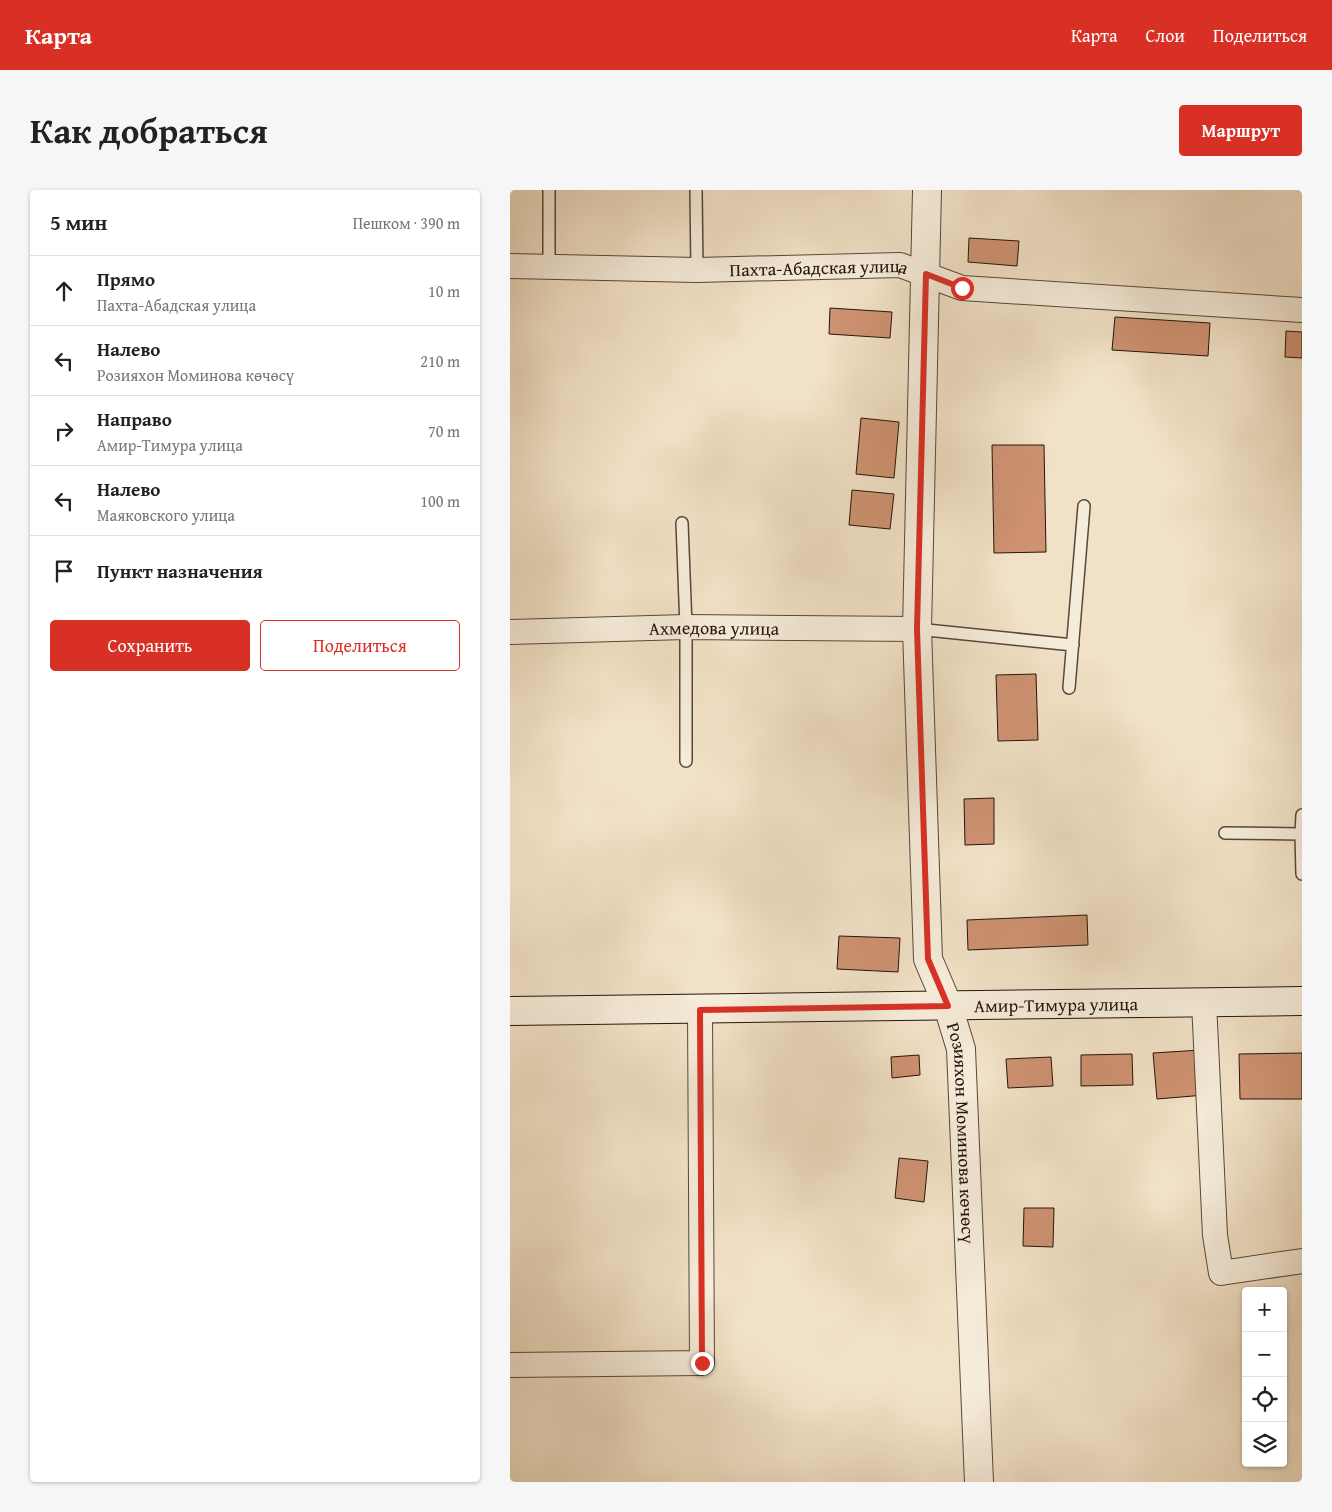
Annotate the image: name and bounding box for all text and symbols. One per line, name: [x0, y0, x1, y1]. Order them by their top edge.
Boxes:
text: Карта: [25, 18, 92, 53]
text: Карта: [1071, 22, 1118, 49]
text: Слои: [1146, 22, 1185, 49]
text: Поделиться: [1213, 22, 1307, 49]
text: Как добраться: [30, 105, 268, 156]
button: Маршрут: [1179, 105, 1302, 156]
text: 5 мин: [50, 207, 107, 238]
text: Пешком · 390 m: [353, 211, 460, 235]
street label: Пахта-Абадская улица: [729, 252, 913, 283]
text: Прямо: [97, 265, 155, 293]
icon: ahead: [50, 277, 78, 305]
route start: [951, 277, 974, 300]
text: 10 m: [428, 279, 460, 303]
text: Пахта-Абадская улица: [97, 293, 256, 317]
text: Налево: [97, 335, 160, 363]
icon: left: [50, 347, 78, 375]
text: 210 m: [420, 349, 460, 373]
text: Розияхон Моминова көчөсү: [97, 363, 294, 387]
text: Направо: [97, 405, 172, 433]
icon: right: [50, 417, 78, 445]
text: 70 m: [428, 419, 460, 443]
text: Амир-Тимура улица: [97, 433, 243, 457]
text: Налево: [97, 475, 160, 503]
icon: left: [50, 487, 78, 515]
text: 100 m: [420, 489, 460, 513]
text: Маяковского улица: [97, 503, 235, 527]
icon: arrive: [50, 557, 78, 585]
text: Пункт назначения: [97, 557, 263, 585]
street label: Ахмедова улица: [648, 613, 780, 642]
button: Сохранить: [50, 620, 250, 671]
button: Поделиться: [260, 620, 460, 671]
street label: Амир-Тимура улица: [974, 990, 1139, 1019]
street label: Розияхон Моминова көчөсү: [940, 1019, 983, 1245]
map controls: [1242, 1287, 1287, 1467]
button: +: [1242, 1287, 1287, 1332]
button: −: [1242, 1332, 1287, 1377]
route end: [691, 1352, 714, 1375]
button: locate: [1242, 1377, 1287, 1422]
button: layers: [1242, 1422, 1287, 1467]

